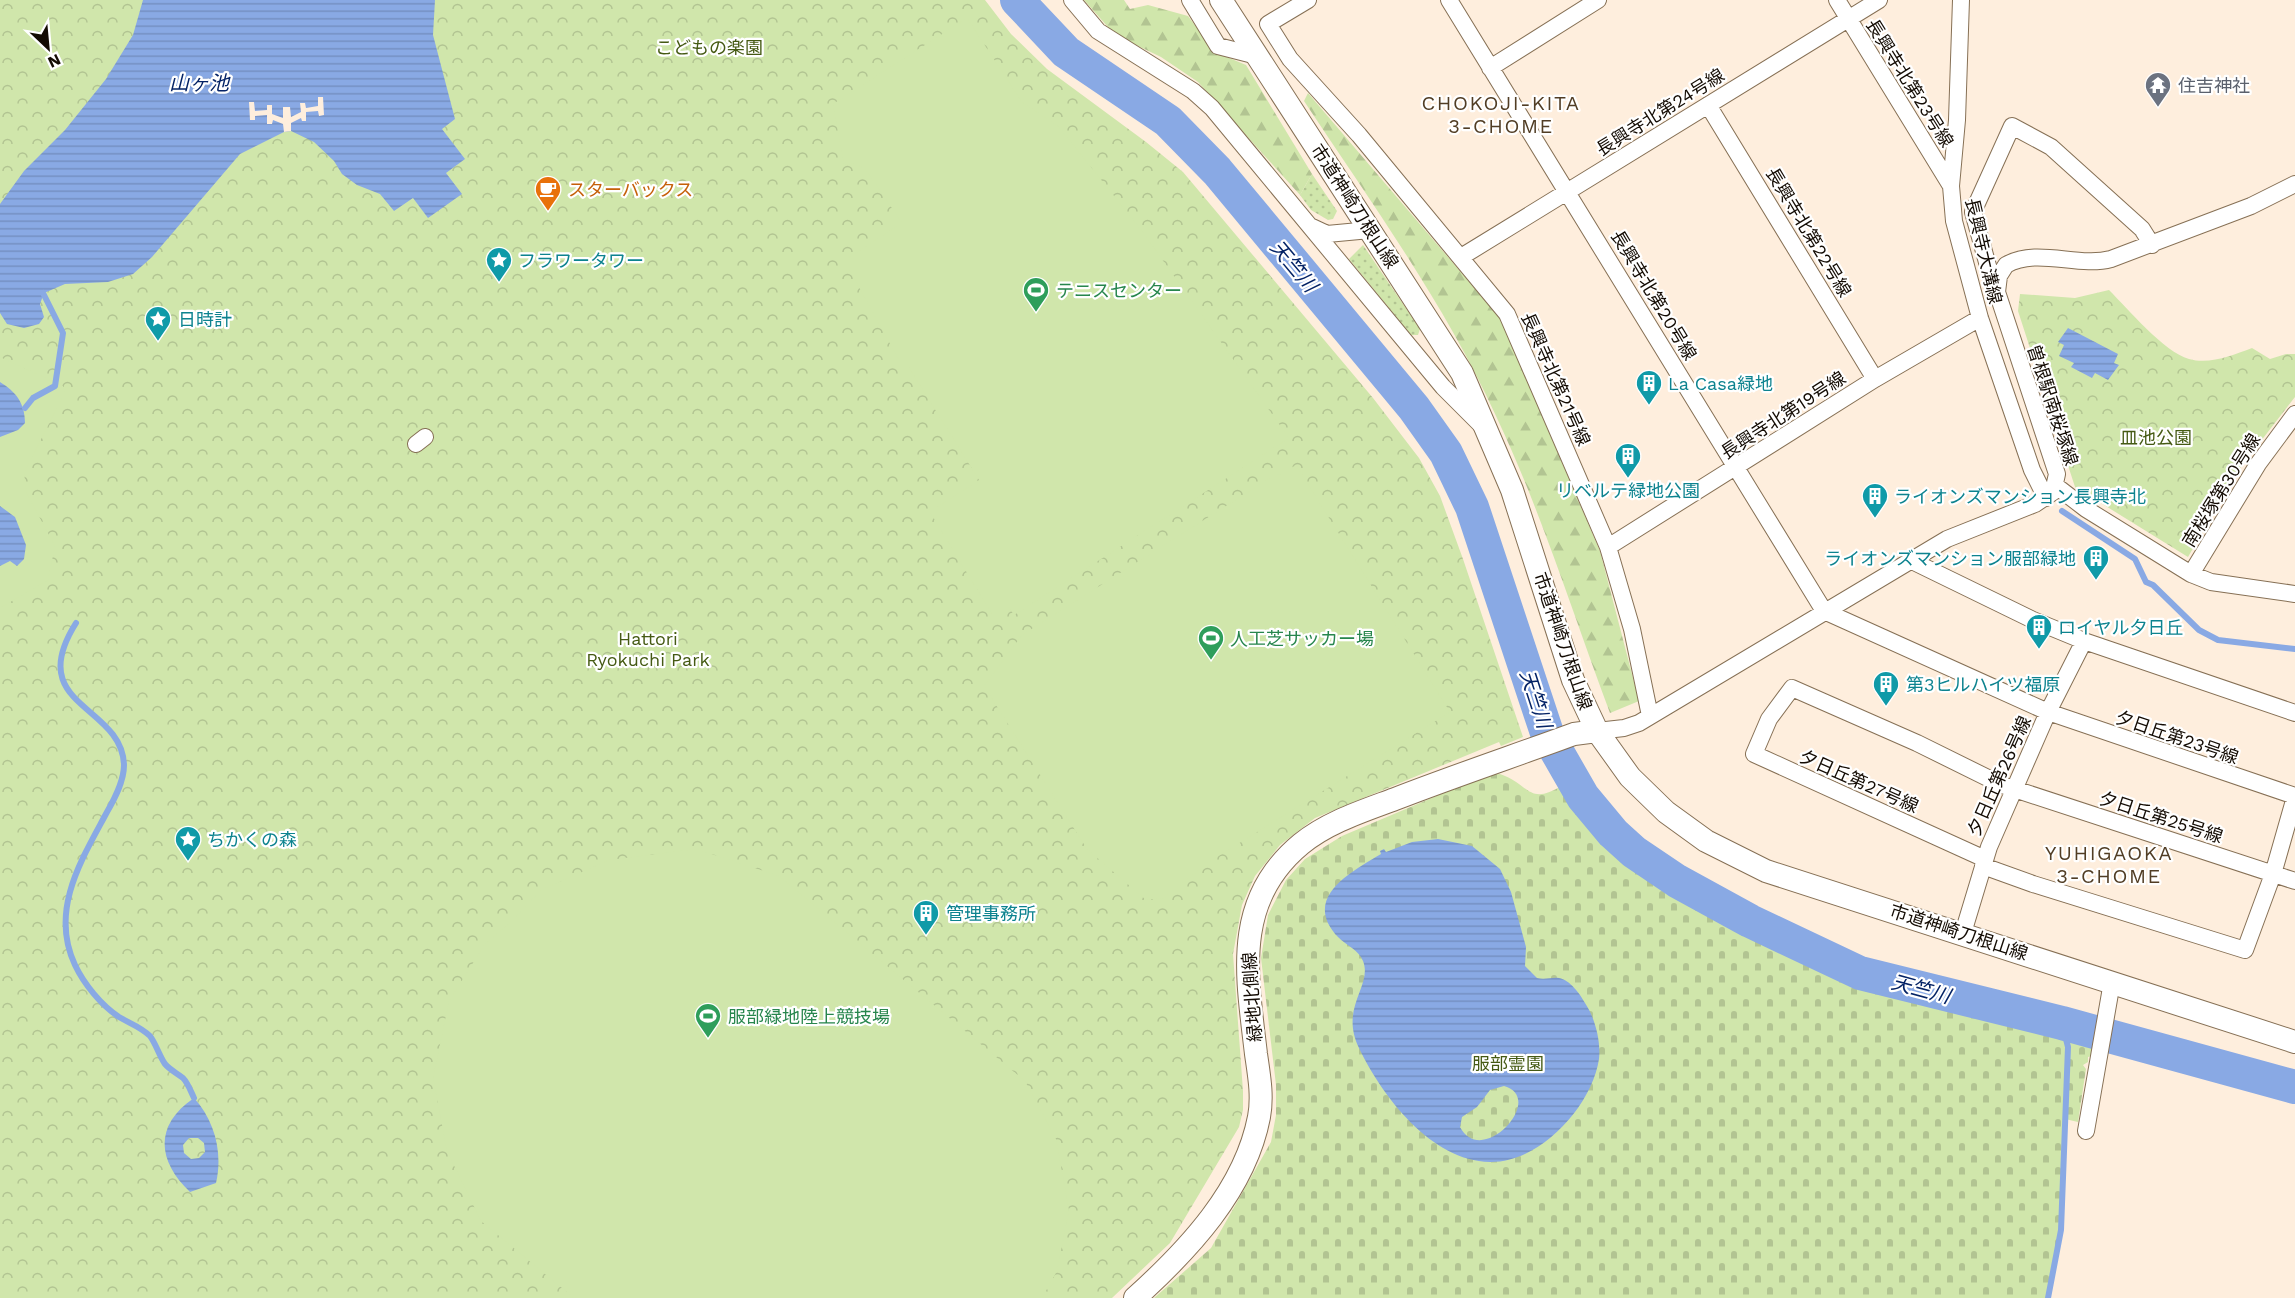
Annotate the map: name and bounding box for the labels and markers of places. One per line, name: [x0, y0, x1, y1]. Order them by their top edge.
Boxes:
temple icon: 住吉神社: [2143, 70, 2173, 108]
place label: 住吉神社: [2178, 75, 2250, 96]
cafe icon: スターバックス: [533, 174, 563, 212]
place label: スターバックス: [568, 179, 693, 200]
place icon: フラワータワー: [484, 245, 514, 283]
place label: フラワータワー: [518, 250, 644, 271]
sports icon: テニスセンター: [1021, 275, 1051, 313]
place label: テニスセンター: [1056, 280, 1182, 301]
place icon: 日時計: [143, 304, 173, 342]
place label: 日時計: [178, 309, 232, 330]
building icon: La Casa緑地: [1634, 368, 1664, 406]
place label: La Casa緑地: [1668, 373, 1773, 394]
building icon: リベルテ緑地公園: [1613, 441, 1643, 479]
place label: リベルテ緑地公園: [1556, 480, 1700, 501]
building icon: ライオンズマンション長興寺北: [1860, 481, 1890, 519]
place label: ライオンズマンション長興寺北: [1894, 486, 2146, 507]
building icon: ライオンズマンション服部緑地: [2081, 543, 2111, 581]
place label: ライオンズマンション服部緑地: [1824, 548, 2076, 569]
building icon: ロイヤル夕日丘: [2024, 612, 2054, 650]
place label: ロイヤル夕日丘: [2058, 617, 2183, 638]
sports icon: 人工芝サッカー場: [1196, 623, 1226, 661]
place label: 人工芝サッカー場: [1230, 628, 1374, 649]
building icon: 第3ヒルハイツ福原: [1871, 669, 1901, 707]
place label: 第3ヒルハイツ福原: [1906, 674, 2060, 695]
place icon: ちかくの森: [173, 824, 203, 862]
place label: ちかくの森: [207, 829, 297, 850]
building icon: 管理事務所: [911, 898, 941, 936]
place label: 管理事務所: [946, 903, 1036, 924]
sports icon: 服部緑地陸上競技場: [693, 1001, 723, 1039]
place label: 服部緑地陸上競技場: [728, 1006, 890, 1027]

